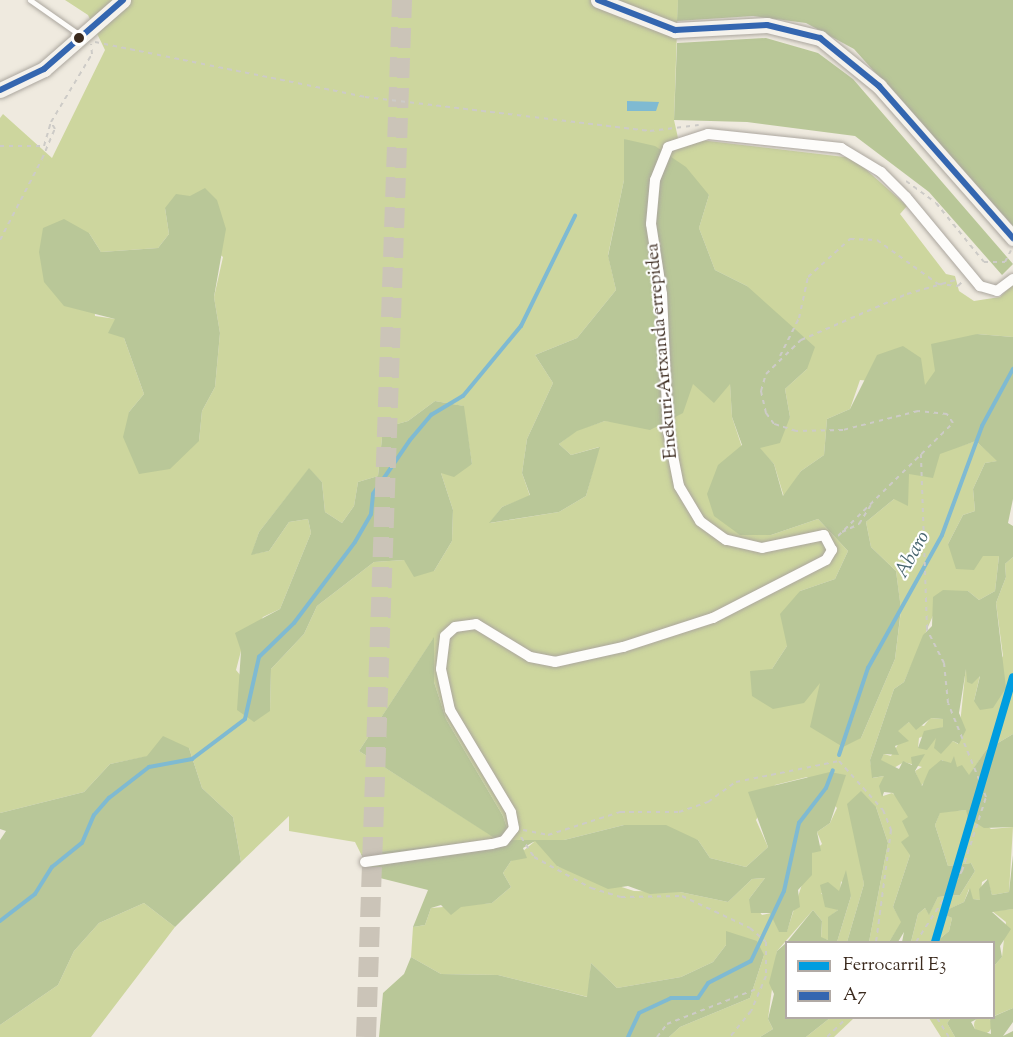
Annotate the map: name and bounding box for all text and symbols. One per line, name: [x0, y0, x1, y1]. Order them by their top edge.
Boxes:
unlabelled marker: [73, 32, 85, 44]
street label: Enekuri-Artxanda errepidea: [643, 242, 683, 460]
water label: Abaro: [890, 527, 936, 583]
legend: [785, 941, 995, 1019]
text: Ferrocarril E3: [843, 953, 946, 979]
text: A7: [843, 983, 867, 1009]

